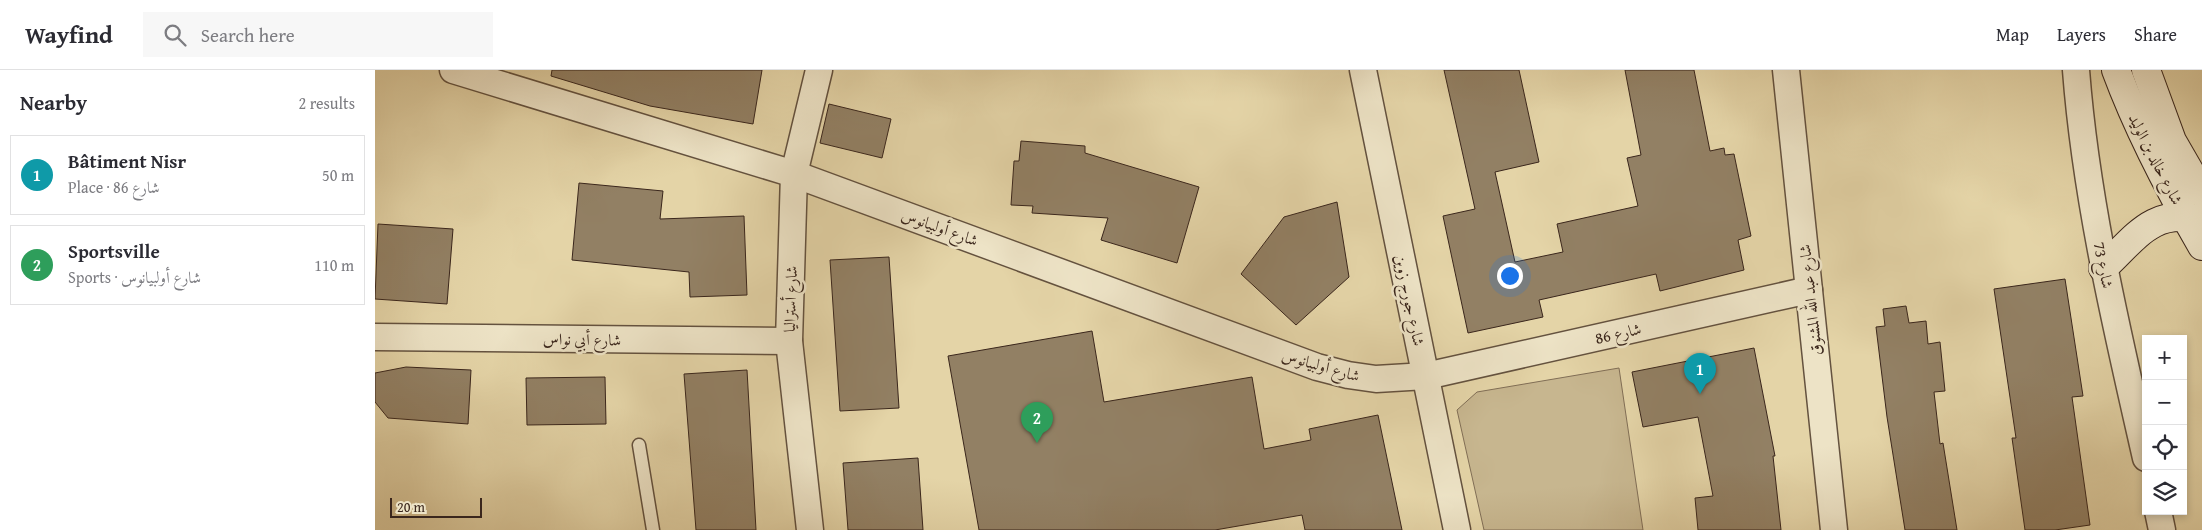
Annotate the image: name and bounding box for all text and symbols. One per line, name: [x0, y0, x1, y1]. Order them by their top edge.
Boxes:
search box: [143, 12, 493, 57]
text: Wayfind: [25, 17, 113, 52]
icon: search: [161, 21, 189, 49]
text: Search here: [201, 21, 295, 49]
text: Map: [1996, 21, 2029, 48]
text: Layers: [2057, 21, 2106, 48]
text: Share: [2134, 21, 2177, 48]
text: Nearby: [20, 87, 87, 118]
text: 2 results: [298, 91, 355, 115]
street label: شارع خالد بن الوليد: [2121, 109, 2189, 210]
text: Bâtiment Nisr: [68, 147, 186, 175]
text: 1: [33, 163, 41, 187]
text: 50 m: [322, 163, 354, 187]
text: Place · شارع 86: [68, 175, 160, 199]
street label: شارع أولبيانوس: [898, 202, 982, 254]
text: Sportsville: [68, 237, 160, 265]
street label: شارع 73: [2086, 240, 2120, 291]
street label: شارع عبد الله المشنوق: [1792, 243, 1830, 357]
street label: شارع جورج زوين: [1386, 252, 1431, 349]
text: 2: [33, 253, 41, 277]
text: 110 m: [314, 253, 354, 277]
your location: [1497, 263, 1523, 289]
text: Sports · شارع أولبيانوس: [68, 265, 201, 289]
street label: شارع أستراليا: [777, 265, 805, 333]
street label: شارع 86: [1593, 316, 1644, 352]
street label: شارع أبي نواس: [543, 326, 621, 354]
map controls: [2142, 335, 2187, 515]
button: +: [2142, 335, 2187, 380]
street label: شارع أولبيانوس: [1279, 342, 1363, 390]
pin: 1: [1684, 353, 1716, 394]
button: −: [2142, 380, 2187, 425]
pin: 2: [1021, 402, 1053, 443]
button: locate: [2142, 425, 2187, 470]
button: layers: [2142, 470, 2187, 515]
scale bar: [390, 495, 483, 518]
text: 20 m: [397, 497, 425, 517]

